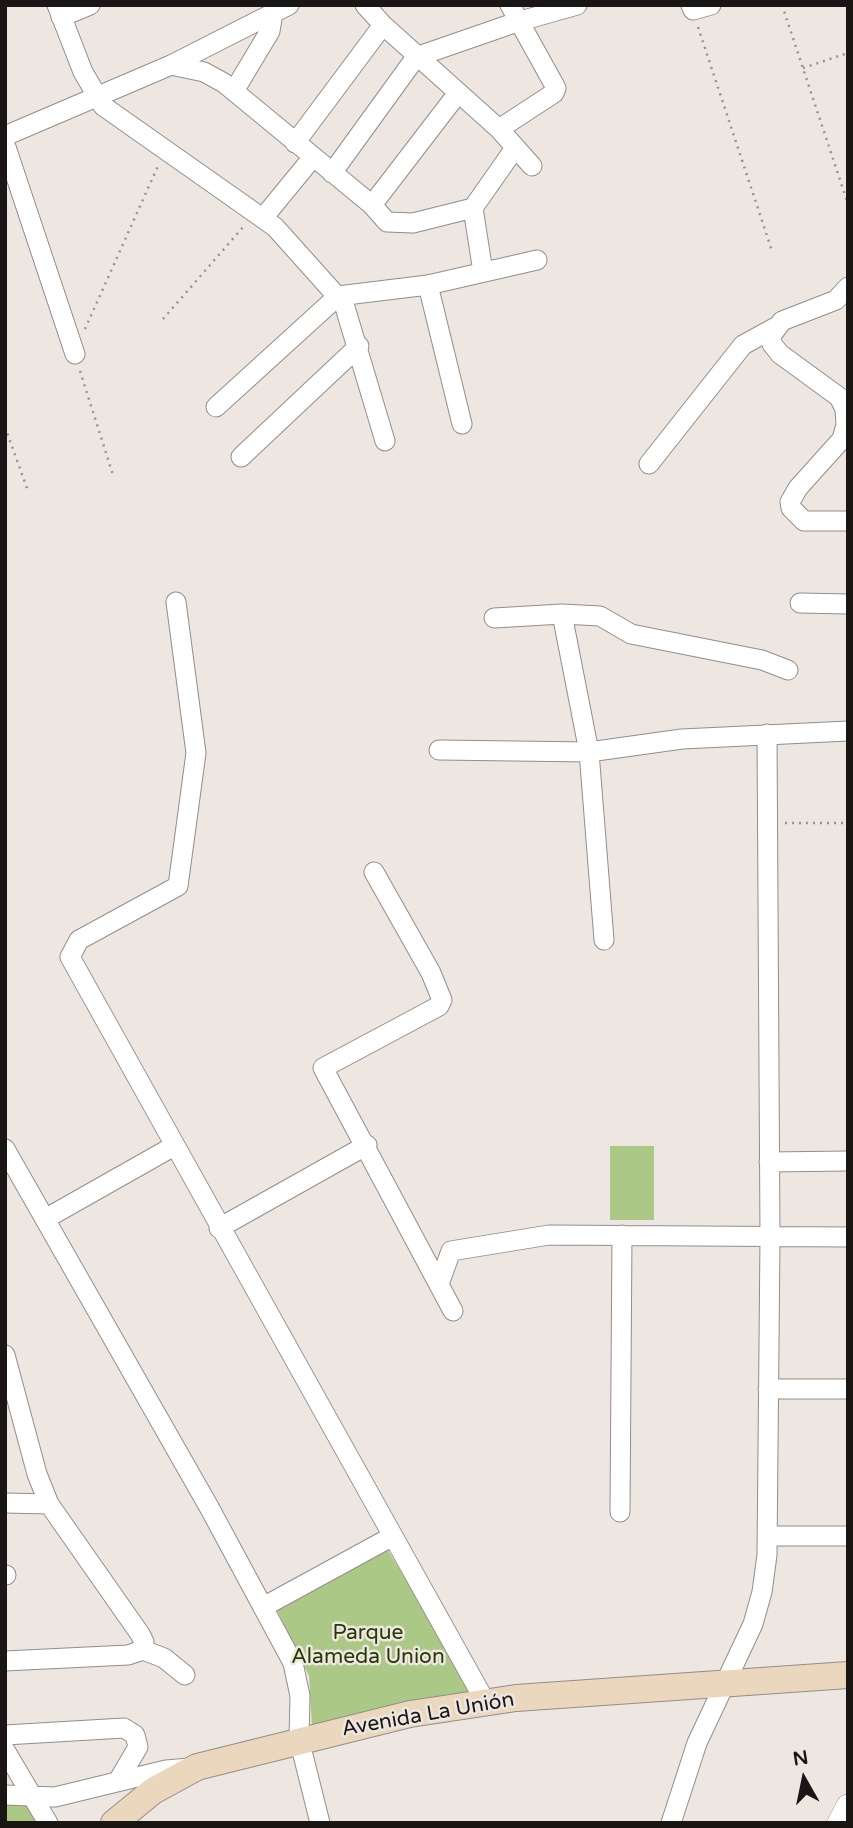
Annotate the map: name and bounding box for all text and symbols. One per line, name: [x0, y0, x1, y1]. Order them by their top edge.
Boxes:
park label: Parque Alameda Union: [291, 1620, 445, 1670]
street label: Avenida La Unión: [340, 1687, 516, 1743]
north arrow: [769, 1744, 839, 1814]
text: N: [791, 1746, 810, 1770]

